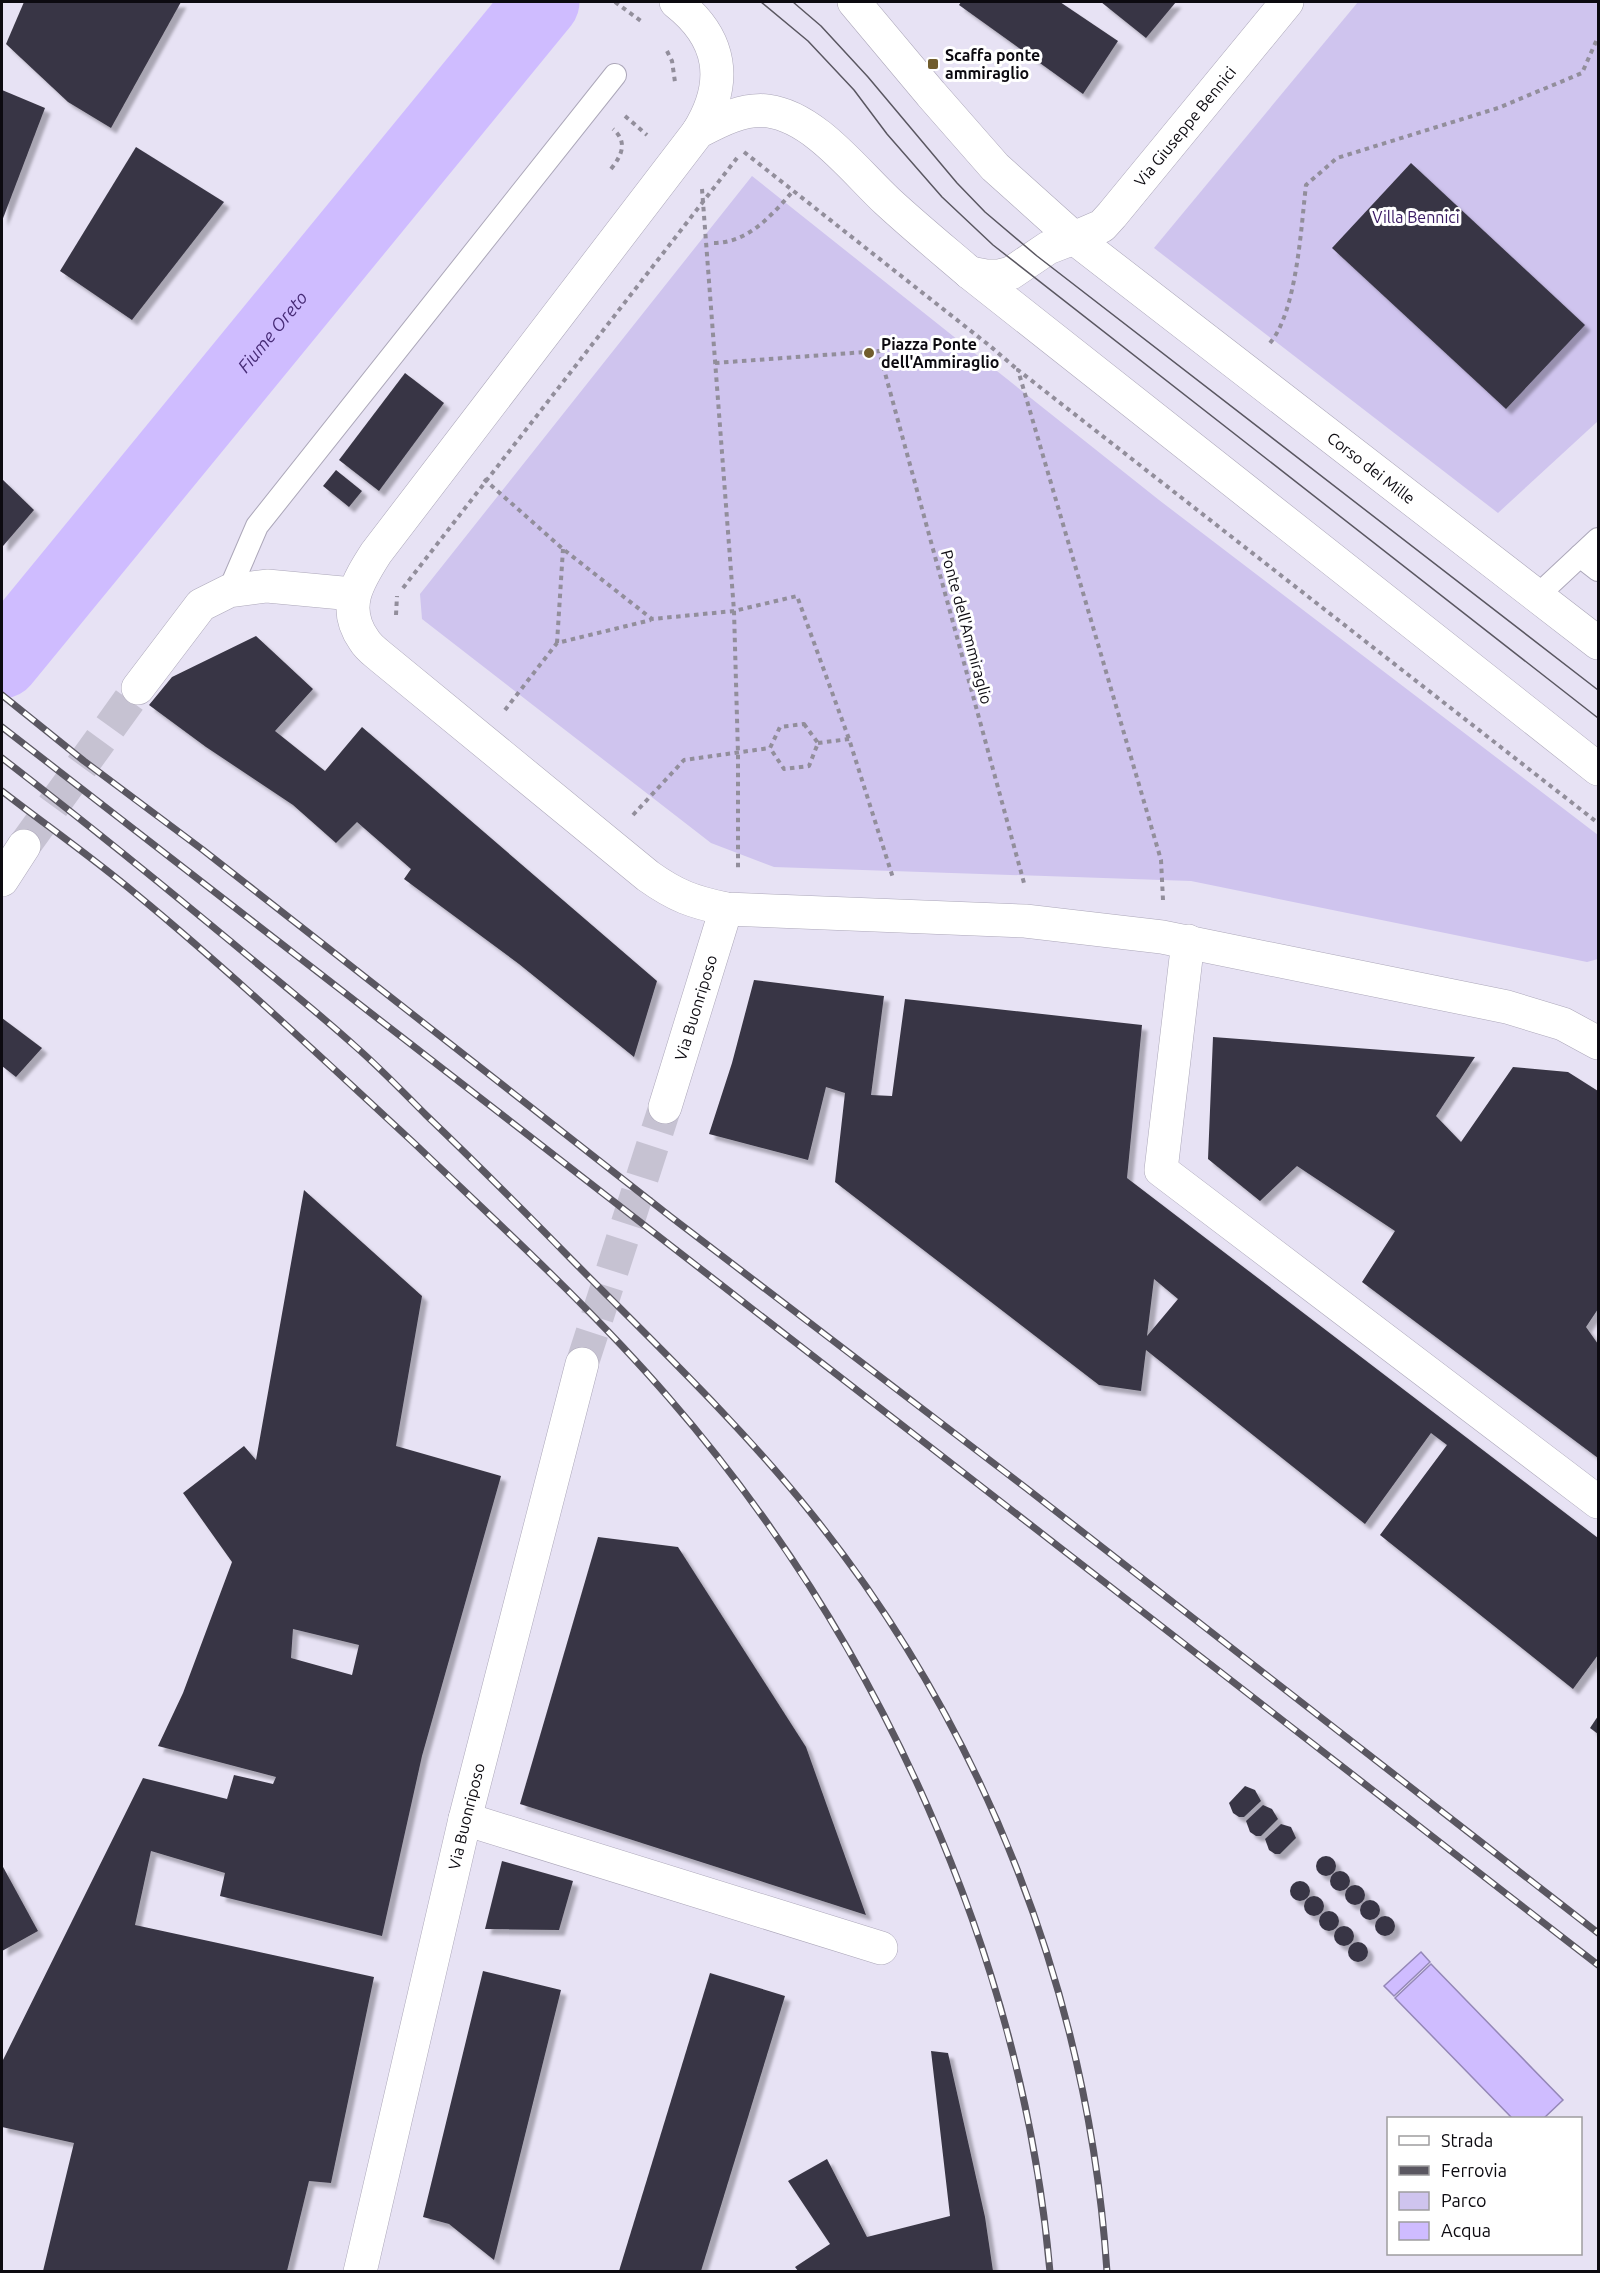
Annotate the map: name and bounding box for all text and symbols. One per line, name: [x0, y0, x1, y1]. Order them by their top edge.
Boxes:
place label: Scaffa ponte ammiraglio: [945, 46, 1040, 82]
marker: Scaffa ponte ammiraglio: [926, 57, 940, 71]
street label: Via Giuseppe Bennici: [1130, 63, 1239, 190]
park label: Villa Bennici: [1372, 208, 1460, 226]
water label: Fiume Oreto: [233, 287, 311, 376]
place label: Piazza Ponte dell'Ammiraglio: [881, 335, 999, 371]
marker: Piazza Ponte dell'Ammiraglio: [862, 346, 876, 360]
street label: Corso dei Mille: [1324, 428, 1419, 507]
street label: Ponte dell'Ammiraglio: [938, 548, 996, 706]
street label: Via Buonriposo: [671, 953, 720, 1063]
street label: Via Buonriposo: [445, 1761, 488, 1871]
legend: [1387, 2117, 1582, 2255]
text: Strada: [1441, 2130, 1493, 2150]
text: Ferrovia: [1441, 2160, 1507, 2180]
text: Parco: [1441, 2190, 1487, 2210]
text: Acqua: [1441, 2220, 1491, 2240]

